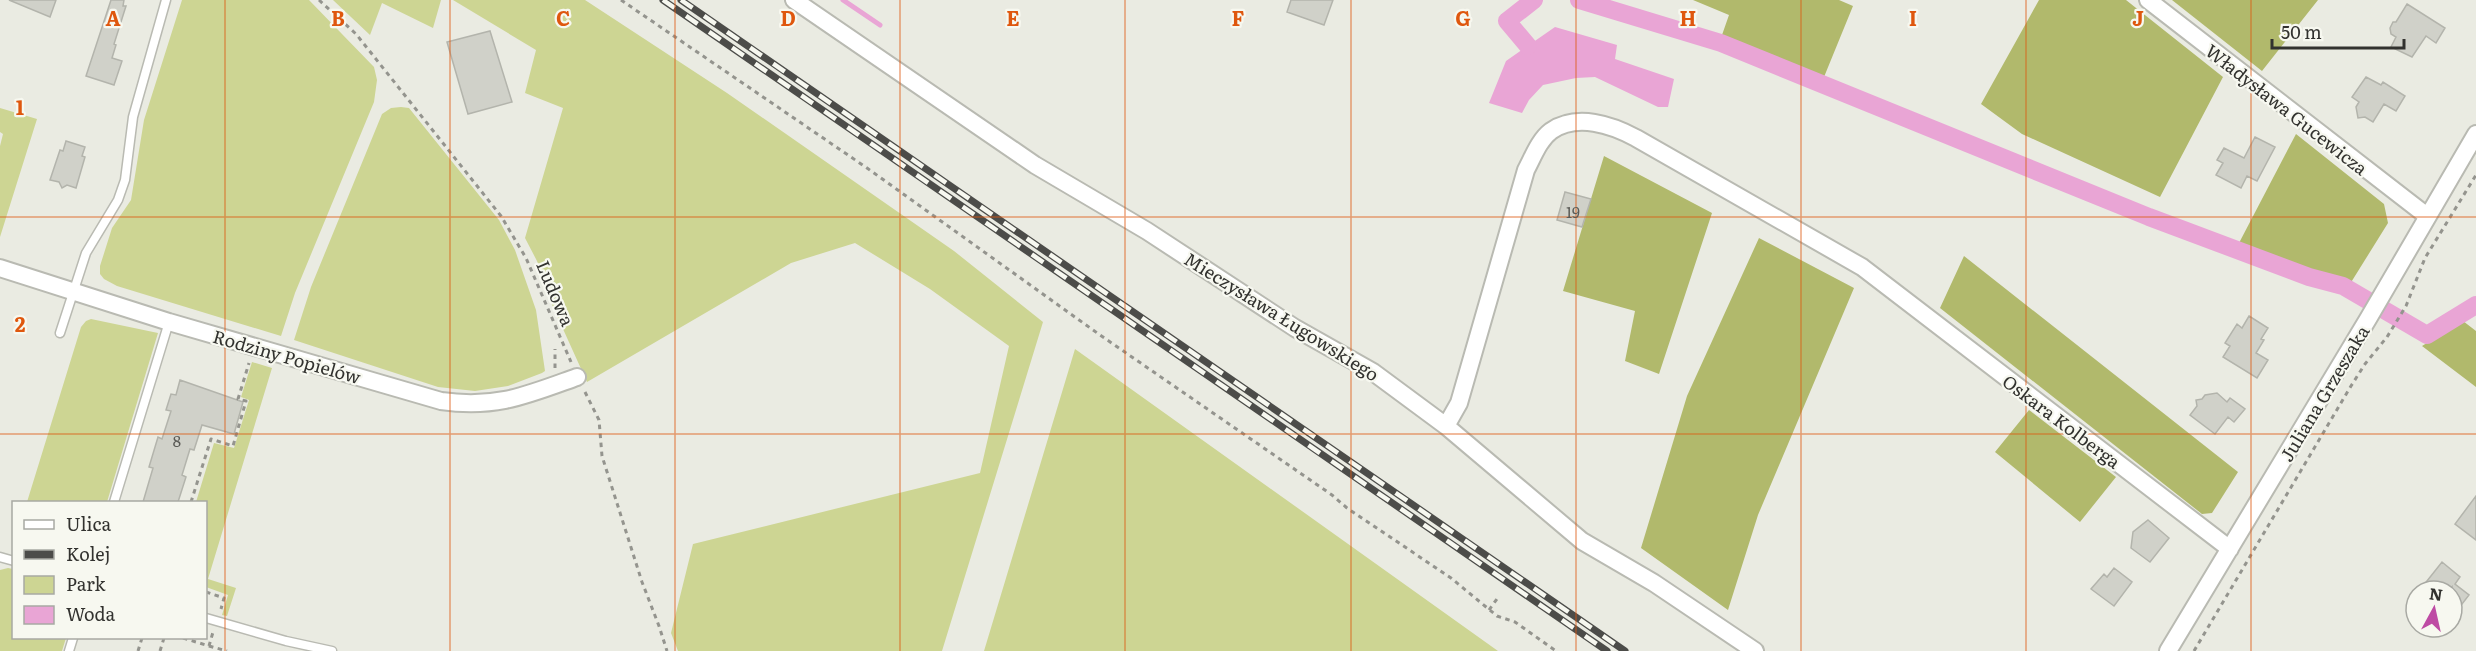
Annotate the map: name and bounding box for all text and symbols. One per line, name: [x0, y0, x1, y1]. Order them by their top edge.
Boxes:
text: A: [105, 2, 121, 32]
text: B: [331, 2, 345, 32]
text: C: [556, 2, 570, 32]
text: D: [780, 2, 796, 32]
text: E: [1006, 2, 1020, 32]
text: F: [1232, 2, 1245, 32]
text: G: [1455, 2, 1471, 32]
text: H: [1680, 2, 1696, 32]
text: I: [1909, 2, 1917, 32]
text: J: [2132, 2, 2144, 32]
scale bar: [2272, 12, 2404, 50]
text: 50 m: [2281, 18, 2322, 45]
street label: Władysława Gucewicza: [2200, 37, 2374, 181]
text: 1: [16, 91, 24, 121]
house number: 19: [1566, 200, 1580, 223]
street label: Mieczysława Ługowskiego: [1179, 245, 1385, 387]
street label: Ludowa: [530, 256, 582, 330]
text: 2: [15, 308, 26, 338]
street label: Juliana Grzeszaka: [2273, 320, 2376, 466]
street label: Rodziny Popielów: [210, 322, 365, 390]
street label: Oskara Kolberga: [1997, 368, 2127, 475]
house number: 8: [173, 429, 181, 452]
legend: [12, 501, 207, 639]
text: Ulica: [66, 510, 112, 537]
text: Kolej: [66, 540, 110, 567]
text: Park: [66, 570, 107, 597]
north arrow: [2404, 579, 2464, 639]
text: N: [2428, 580, 2445, 606]
text: Woda: [66, 600, 116, 627]

